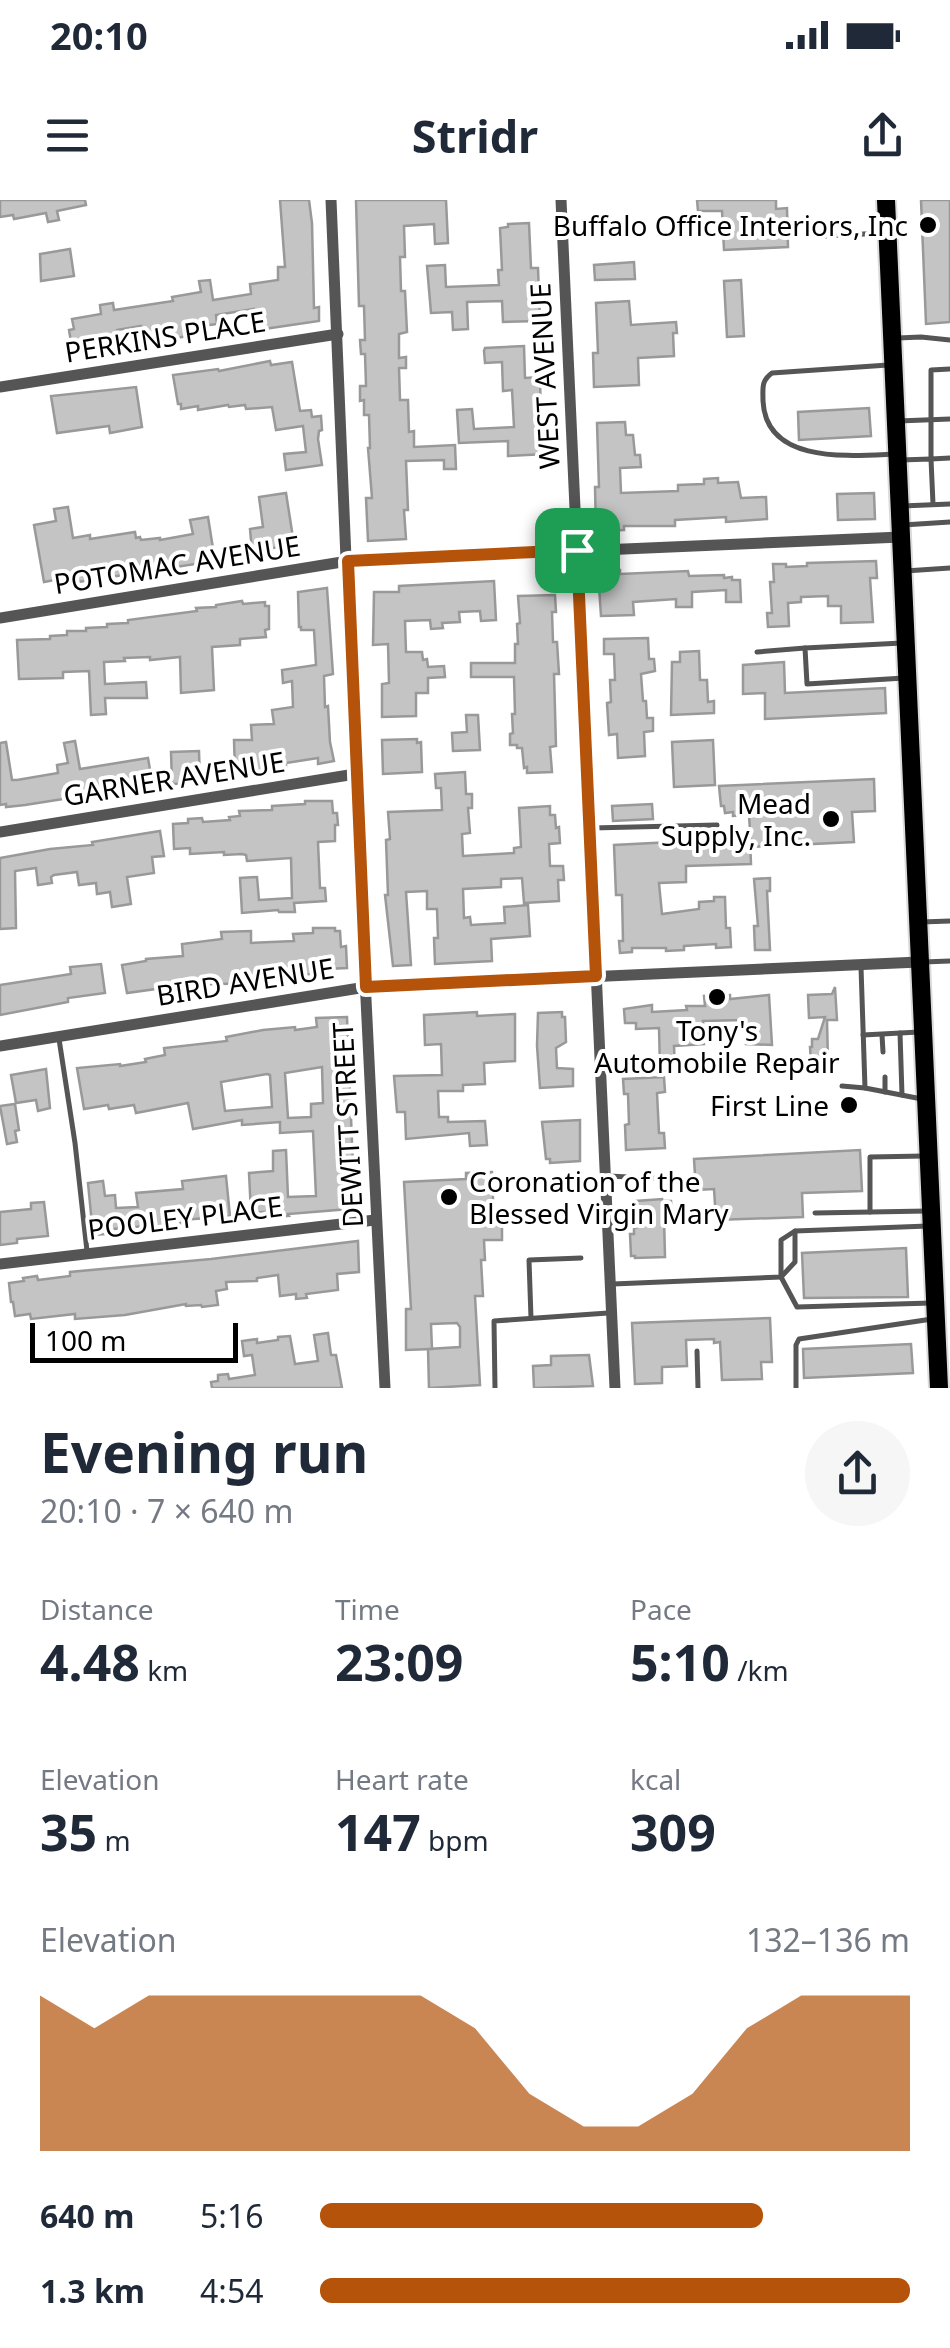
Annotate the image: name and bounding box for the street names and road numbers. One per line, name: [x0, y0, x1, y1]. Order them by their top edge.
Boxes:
street label: WEST AVENUE: [520, 282, 568, 470]
street label: PERKINS PLACE: [62, 301, 268, 371]
street label: POTOMAC AVENUE: [51, 526, 303, 602]
street label: GARNER AVENUE: [61, 742, 287, 814]
street label: BIRD AVENUE: [153, 948, 337, 1014]
street label: DEWITT STREET: [323, 1021, 371, 1229]
street label: POOLEY PLACE: [85, 1186, 285, 1248]

